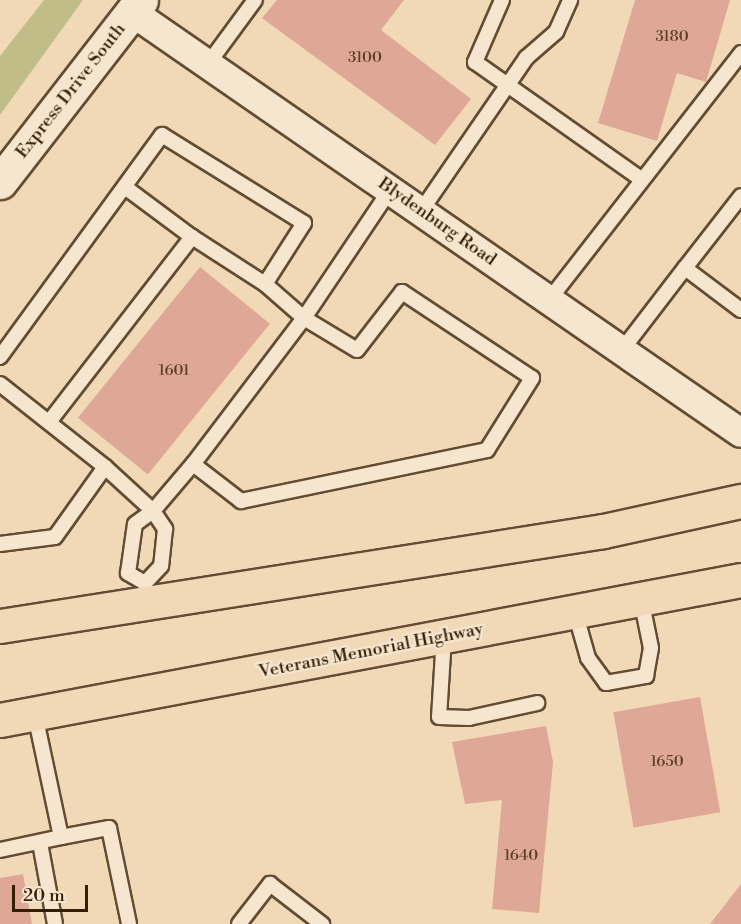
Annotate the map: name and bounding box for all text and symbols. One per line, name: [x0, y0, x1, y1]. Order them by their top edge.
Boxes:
street label: Express Drive South: [11, 19, 131, 163]
house number: 3180: [655, 28, 689, 46]
house number: 3100: [348, 49, 382, 67]
street label: Blydenburg Road: [374, 173, 500, 271]
house number: 1601: [159, 362, 189, 380]
street label: Veterans Memorial Highway: [257, 619, 485, 683]
house number: 1650: [650, 753, 684, 771]
house number: 1640: [504, 847, 538, 865]
scale bar: [15, 873, 92, 911]
text: 20 m: [23, 884, 65, 907]

